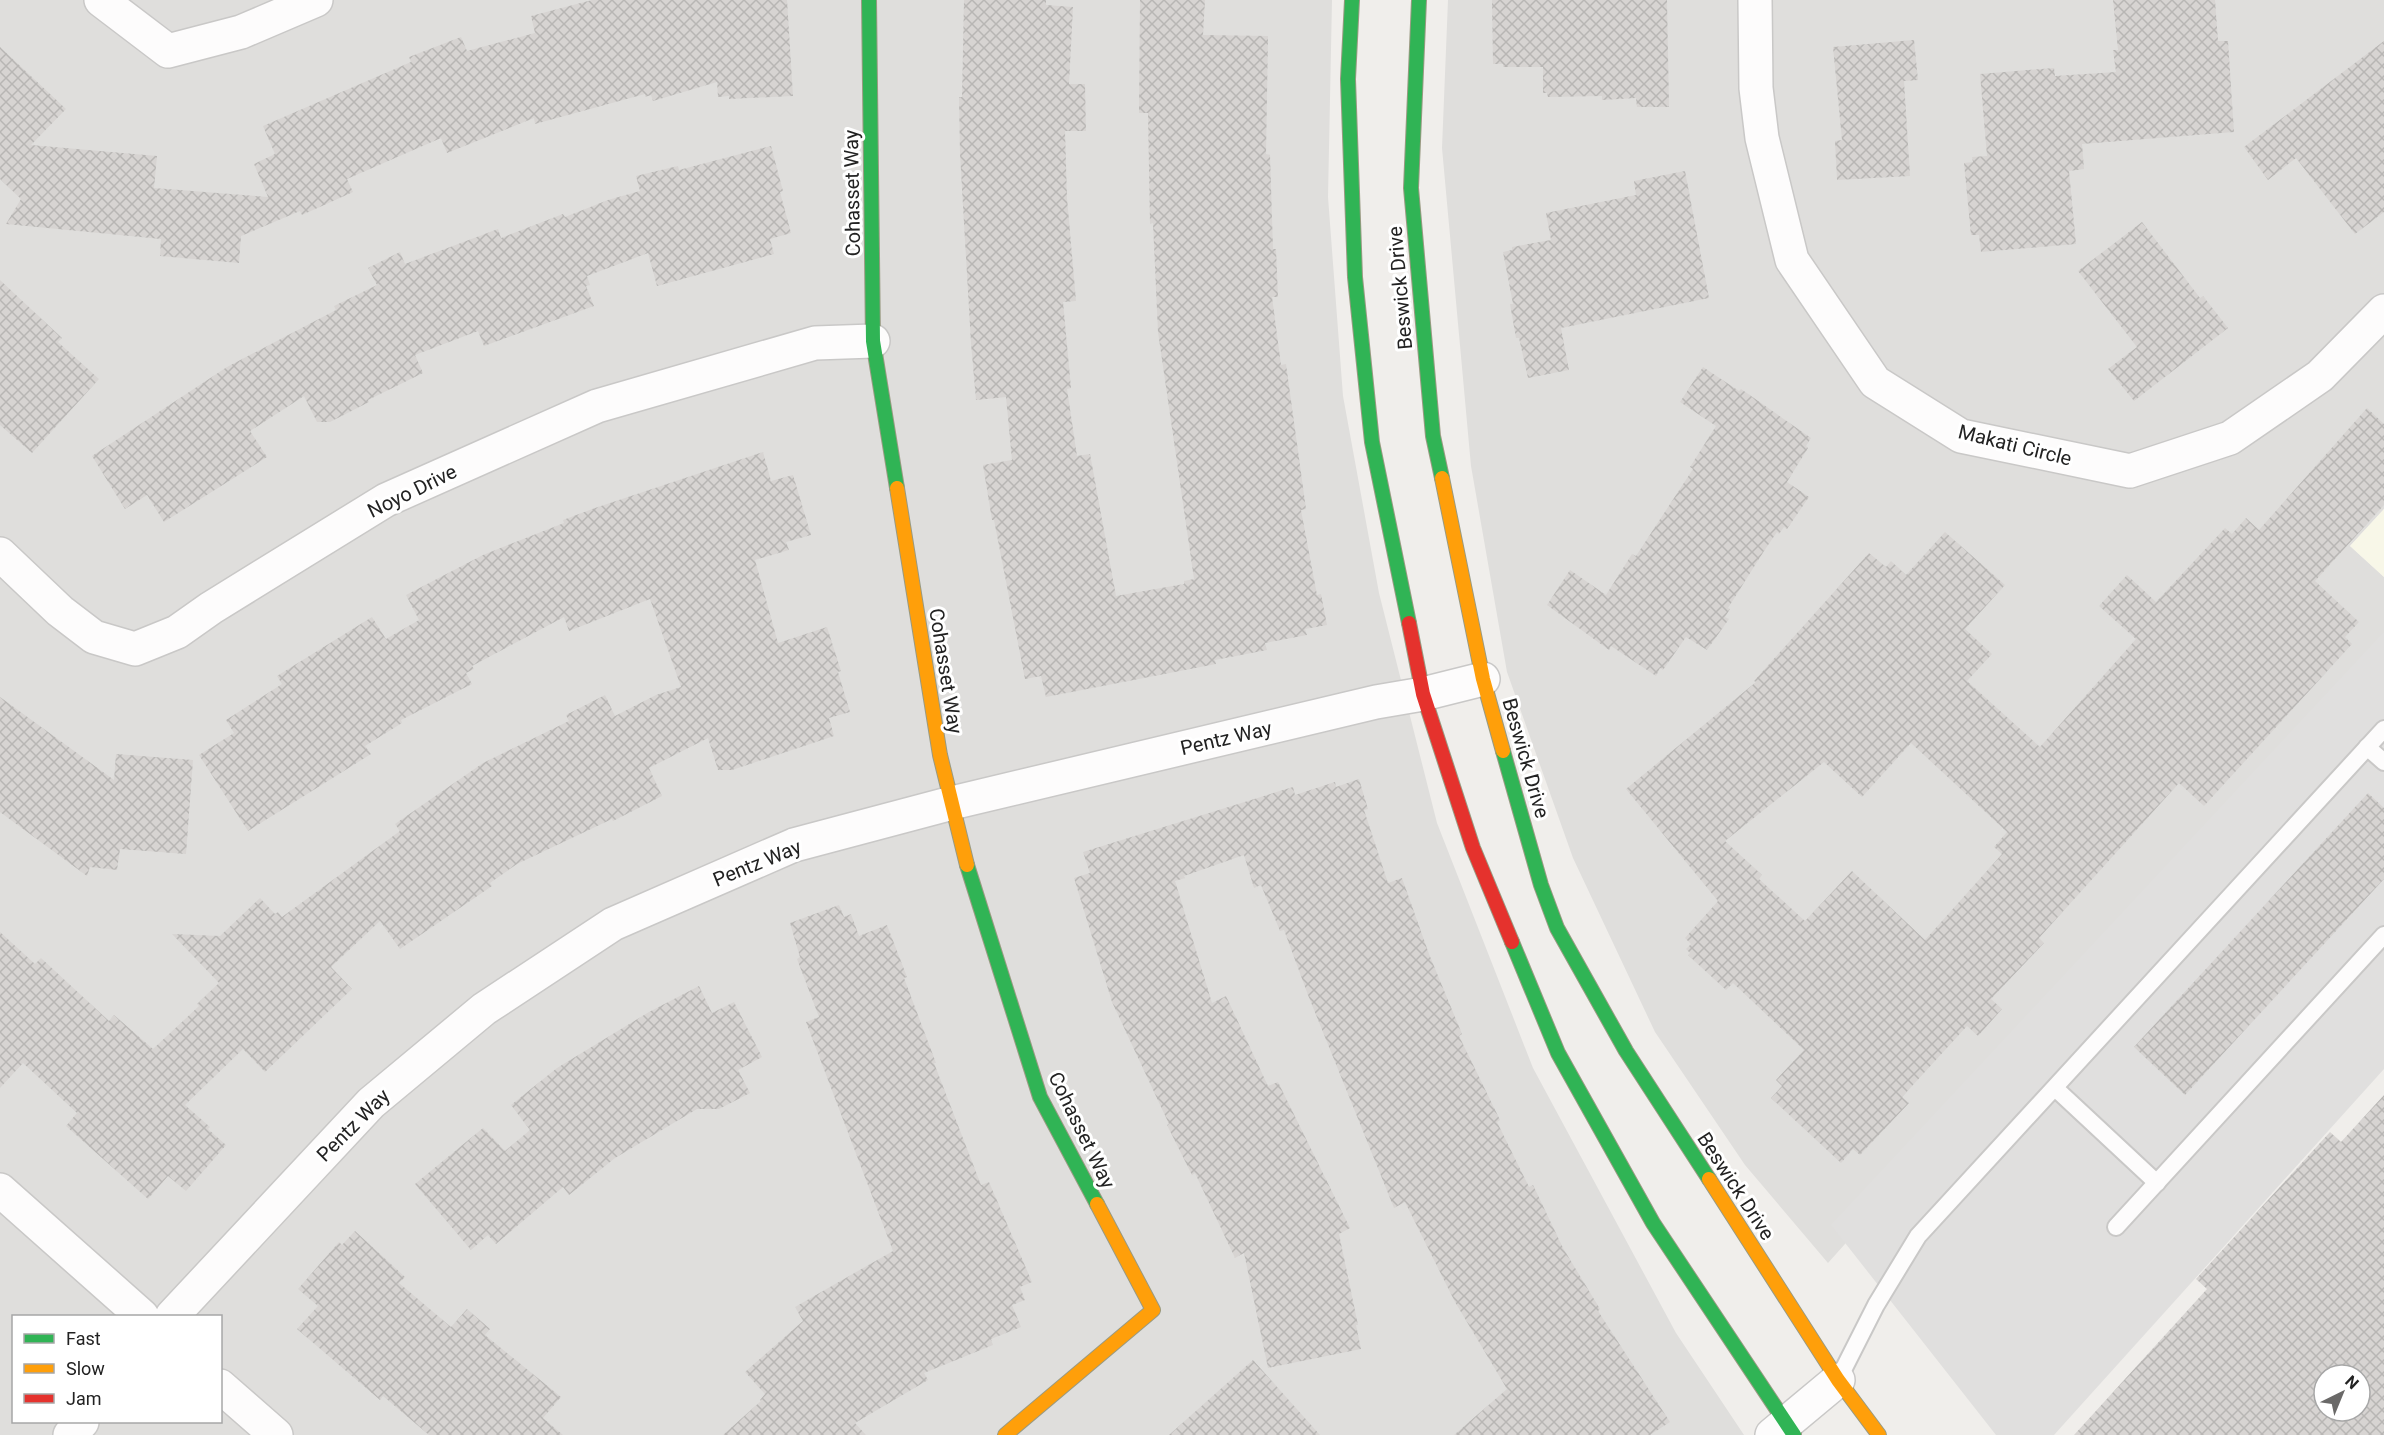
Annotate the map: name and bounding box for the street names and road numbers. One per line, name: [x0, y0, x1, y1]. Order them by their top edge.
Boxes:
street label: Cohasset Way: [839, 129, 865, 257]
street label: Beswick Drive: [1383, 225, 1417, 351]
street label: Makati Circle: [1956, 419, 2074, 471]
street label: Noyo Drive: [364, 459, 460, 523]
street label: Cohasset Way: [924, 607, 968, 736]
street label: Beswick Drive: [1497, 695, 1555, 821]
street label: Pentz Way: [1178, 716, 1275, 760]
street label: Pentz Way: [709, 834, 805, 892]
street label: Cohasset Way: [1043, 1068, 1121, 1193]
street label: Pentz Way: [312, 1083, 395, 1166]
street label: Beswick Drive: [1692, 1128, 1780, 1244]

